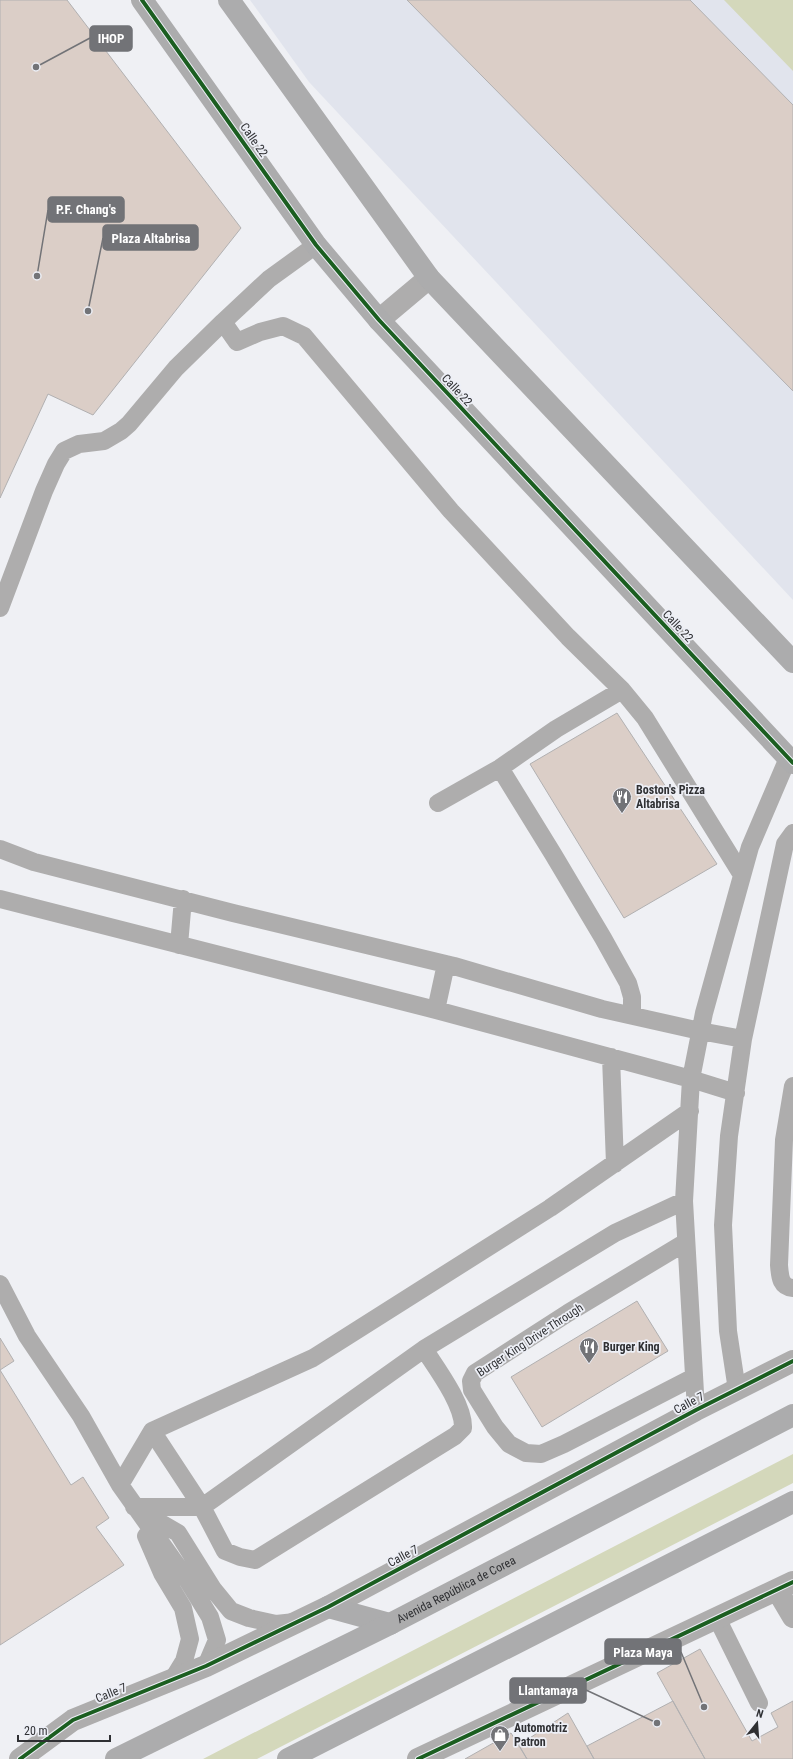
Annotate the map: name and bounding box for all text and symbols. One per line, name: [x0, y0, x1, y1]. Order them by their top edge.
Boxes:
callout: IHOP: [90, 26, 132, 51]
text: IHOP: [98, 31, 124, 46]
street label: Calle 22: [237, 120, 271, 160]
callout: P.F. Chang's: [48, 197, 124, 222]
text: P.F. Chang's: [56, 202, 116, 217]
callout: Plaza Altabrisa: [103, 225, 198, 250]
text: Plaza Altabrisa: [112, 231, 190, 246]
street label: Calle 22: [439, 371, 475, 409]
street label: Calle 22: [660, 607, 696, 645]
place label: Boston's Pizza Altabrisa: [636, 783, 705, 811]
restaurant icon: Boston's Pizza Altabrisa: [611, 786, 633, 814]
street label: Burger King Drive-Through: [474, 1300, 586, 1380]
restaurant icon: Burger King: [578, 1336, 600, 1364]
place label: Burger King: [603, 1340, 660, 1354]
street label: Calle 7: [671, 1389, 707, 1417]
street label: Calle 7: [385, 1542, 421, 1570]
street label: Avenida República de Corea: [394, 1553, 518, 1626]
callout: Plaza Maya: [605, 1639, 681, 1664]
text: Plaza Maya: [613, 1645, 673, 1660]
callout: Llantamaya: [510, 1678, 586, 1703]
street label: Calle 7: [93, 1680, 129, 1706]
text: Llantamaya: [518, 1683, 578, 1698]
north arrow: [737, 1703, 777, 1743]
text: N: [755, 1707, 765, 1721]
scale bar: [18, 1717, 110, 1743]
place label: Automotriz Patron: [514, 1721, 567, 1749]
text: 20 m: [24, 1724, 48, 1738]
shop icon: Automotriz Patron: [489, 1724, 511, 1752]

